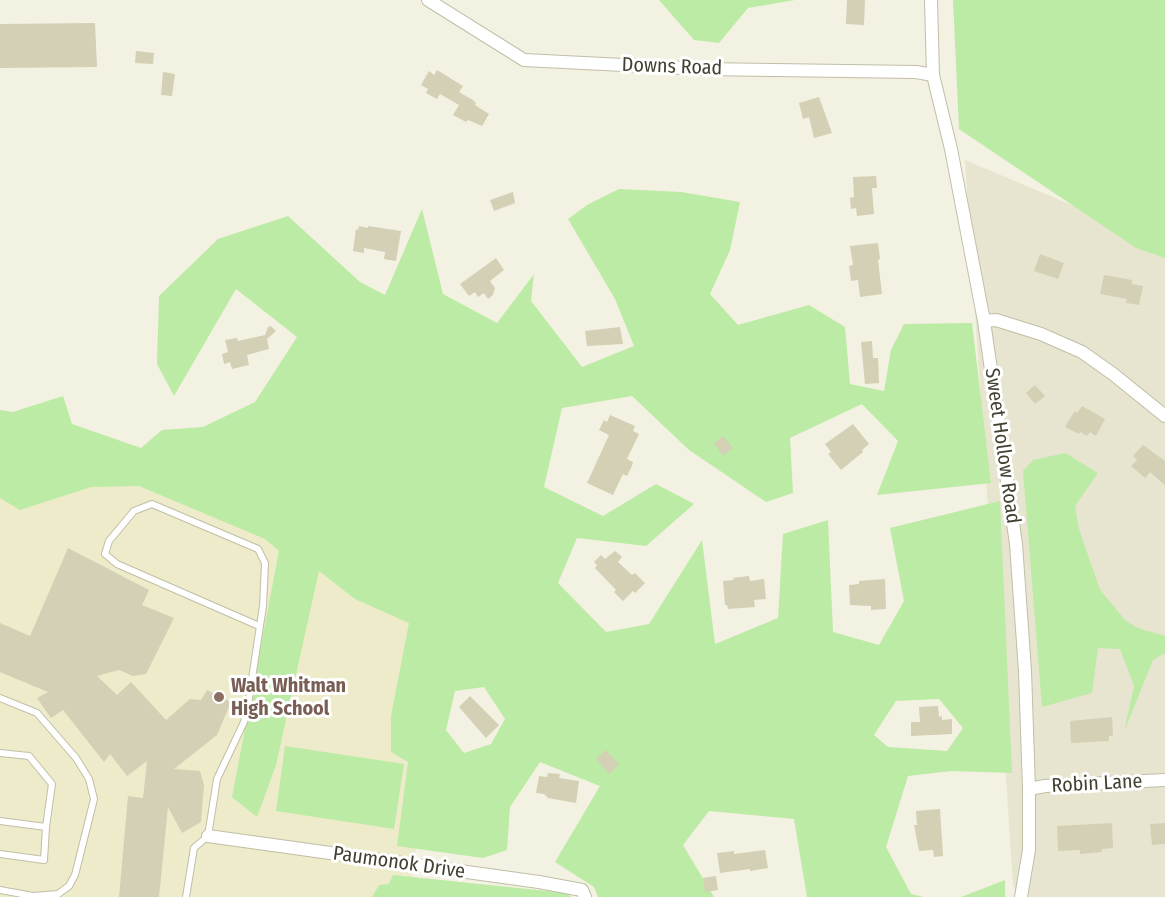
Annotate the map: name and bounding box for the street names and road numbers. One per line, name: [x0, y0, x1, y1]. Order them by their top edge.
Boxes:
street label: Downs Road: [621, 53, 723, 81]
street label: Sweet Hollow Road: [979, 367, 1025, 525]
street label: Robin Lane: [1051, 770, 1143, 798]
street label: Paumonok Drive: [331, 842, 467, 884]

